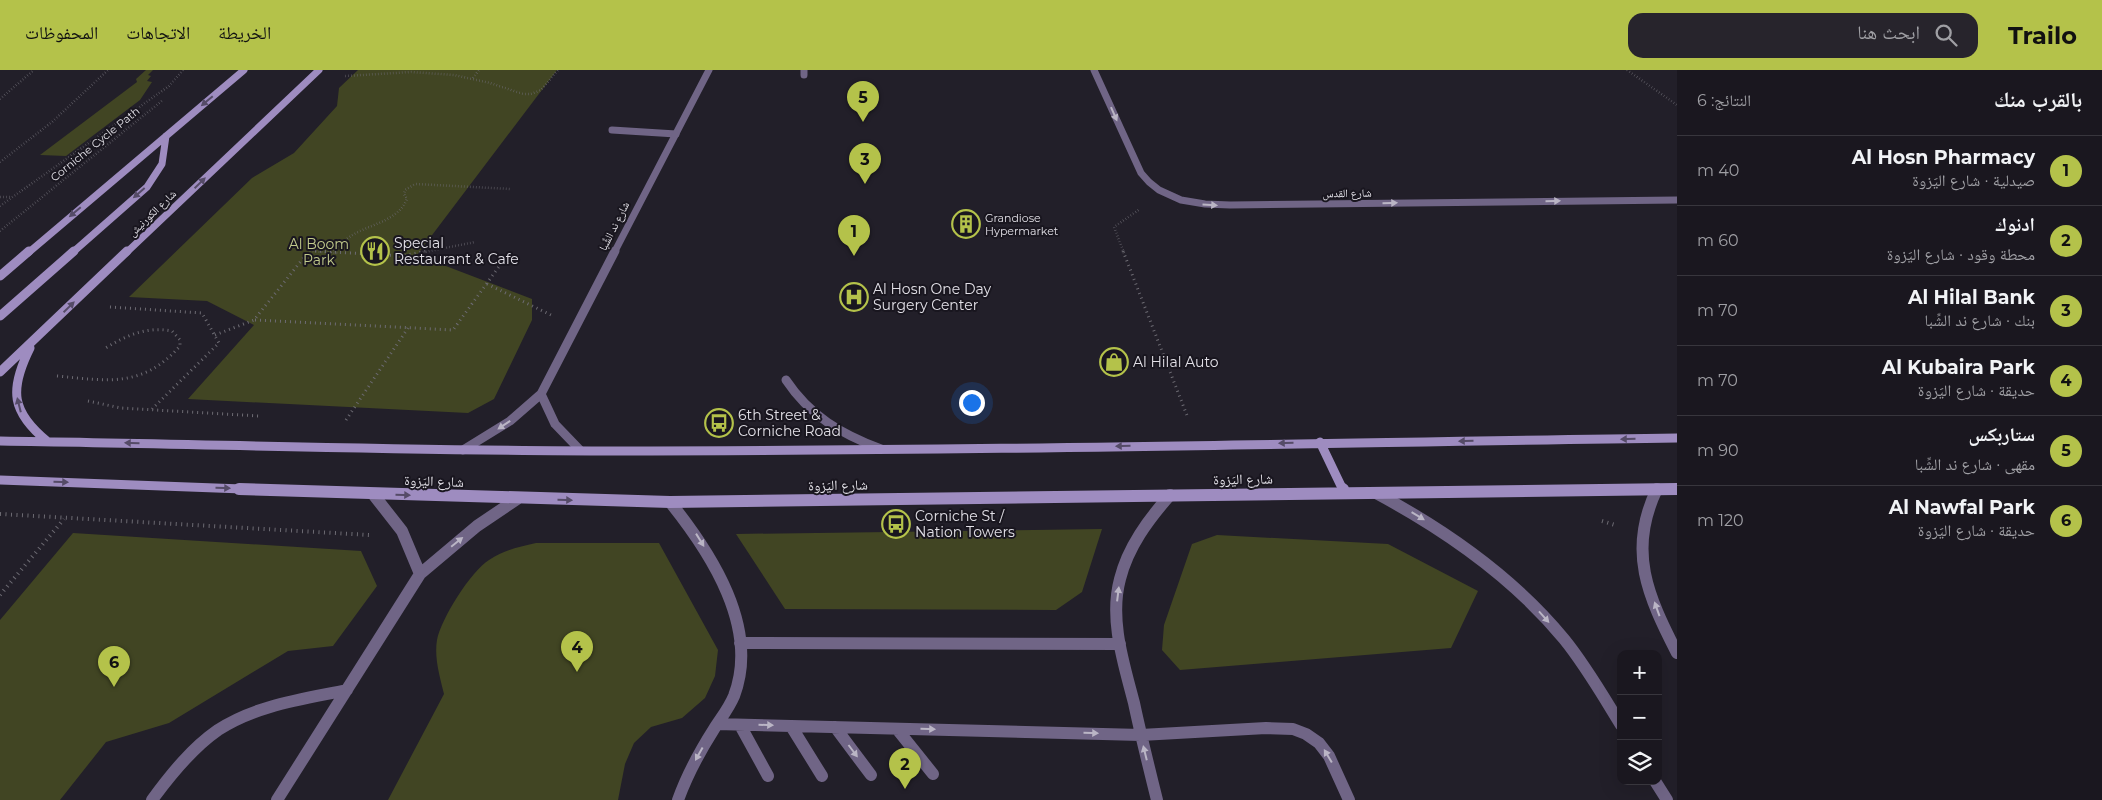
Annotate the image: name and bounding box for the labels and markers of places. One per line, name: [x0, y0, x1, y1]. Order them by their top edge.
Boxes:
pin: 5: [847, 81, 879, 122]
pin: 3: [849, 143, 881, 184]
building icon: Grandiose Hypermarket: [951, 209, 981, 239]
place label: Grandiose Hypermarket: [985, 211, 1059, 238]
pin: 1: [838, 215, 870, 256]
place label: Special Restaurant & Cafe: [394, 234, 519, 268]
restaurant icon: Special Restaurant & Cafe: [360, 236, 390, 266]
place label: Al Hosn One Day Surgery Center: [873, 280, 991, 314]
hospital icon: Al Hosn One Day Surgery Center: [839, 282, 869, 312]
shop icon: Al Hilal Auto: [1099, 347, 1129, 377]
place label: Al Hilal Auto: [1133, 353, 1219, 371]
place label: 6th Street & Corniche Road: [738, 406, 841, 440]
bus stop icon: 6th Street & Corniche Road: [704, 408, 734, 438]
place label: Corniche St / Nation Towers: [915, 507, 1015, 541]
bus stop icon: Corniche St / Nation Towers: [881, 509, 911, 539]
pin: 4: [561, 631, 593, 672]
pin: 6: [98, 646, 130, 687]
pin: 2: [889, 748, 921, 789]

